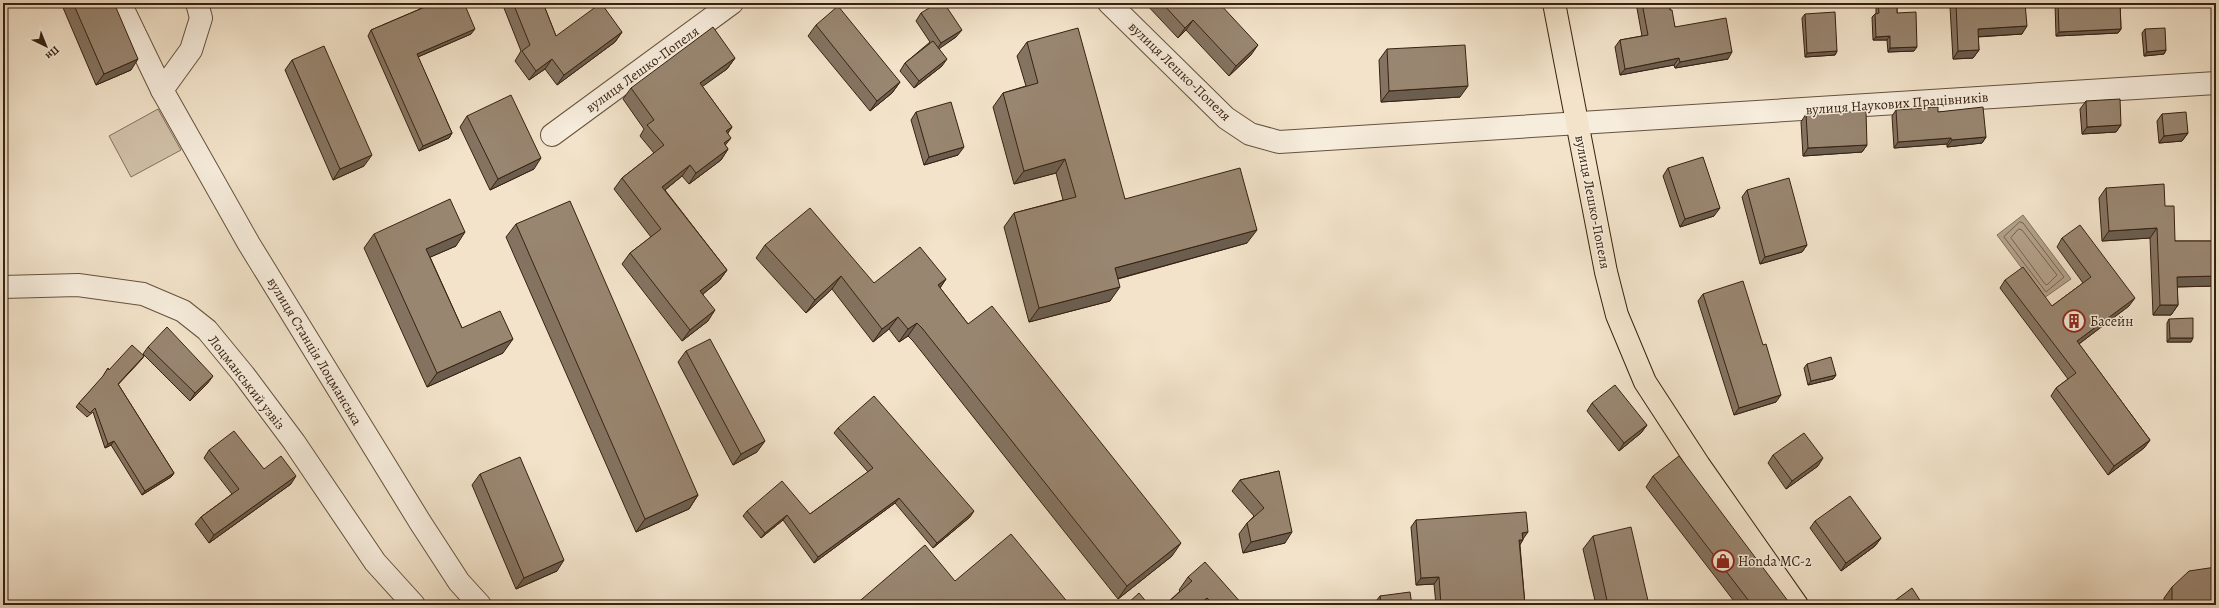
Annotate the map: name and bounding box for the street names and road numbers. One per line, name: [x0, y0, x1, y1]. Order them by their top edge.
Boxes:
street label: вулиця Лешко-Попеля: [1124, 17, 1235, 126]
street label: вулиця Лешко-Попеля: [582, 22, 703, 117]
street label: вулиця Наукових Працівників: [1805, 88, 1989, 119]
street label: вулиця Лешко-Попеля: [1570, 134, 1615, 271]
street label: вулиця Станція Лоцманська: [263, 274, 367, 429]
street label: Лоцманський узвіз: [204, 331, 290, 434]

